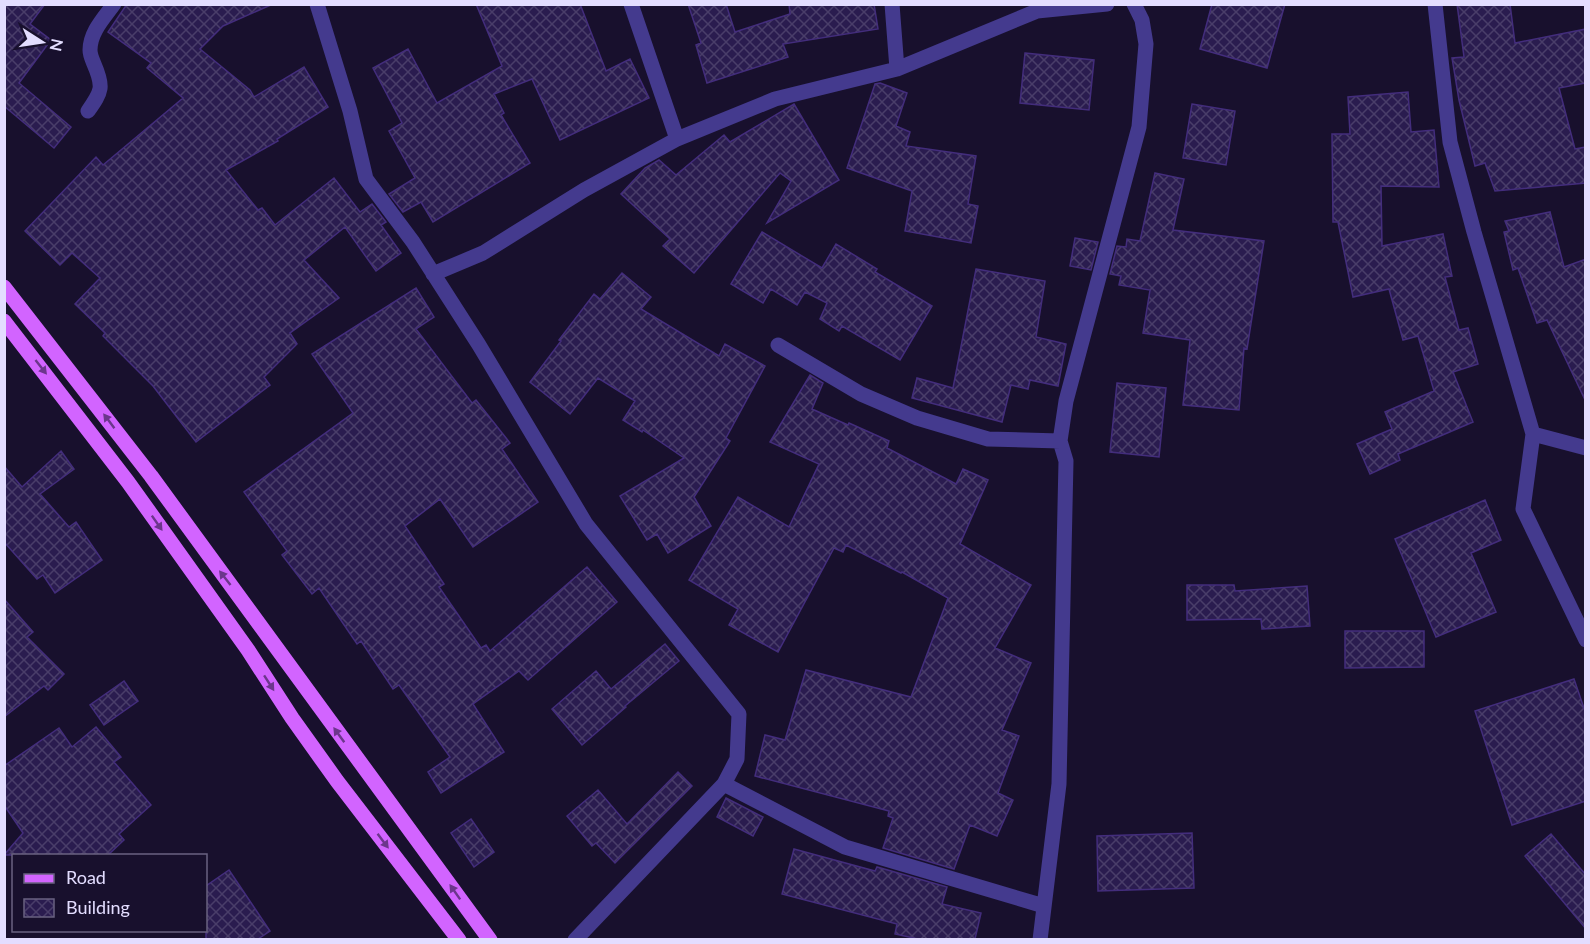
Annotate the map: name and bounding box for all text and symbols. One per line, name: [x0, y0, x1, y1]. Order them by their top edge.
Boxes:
north arrow: [12, 12, 72, 72]
text: N: [47, 37, 68, 53]
one-way arrow: [34, 359, 47, 375]
one-way arrow: [103, 413, 115, 429]
one-way arrow: [151, 515, 163, 531]
one-way arrow: [219, 570, 231, 585]
one-way arrow: [263, 675, 274, 691]
one-way arrow: [333, 728, 345, 744]
one-way arrow: [377, 833, 389, 849]
legend: [12, 854, 207, 932]
text: Road: [66, 866, 106, 888]
one-way arrow: [449, 885, 461, 901]
text: Building: [66, 896, 130, 918]

